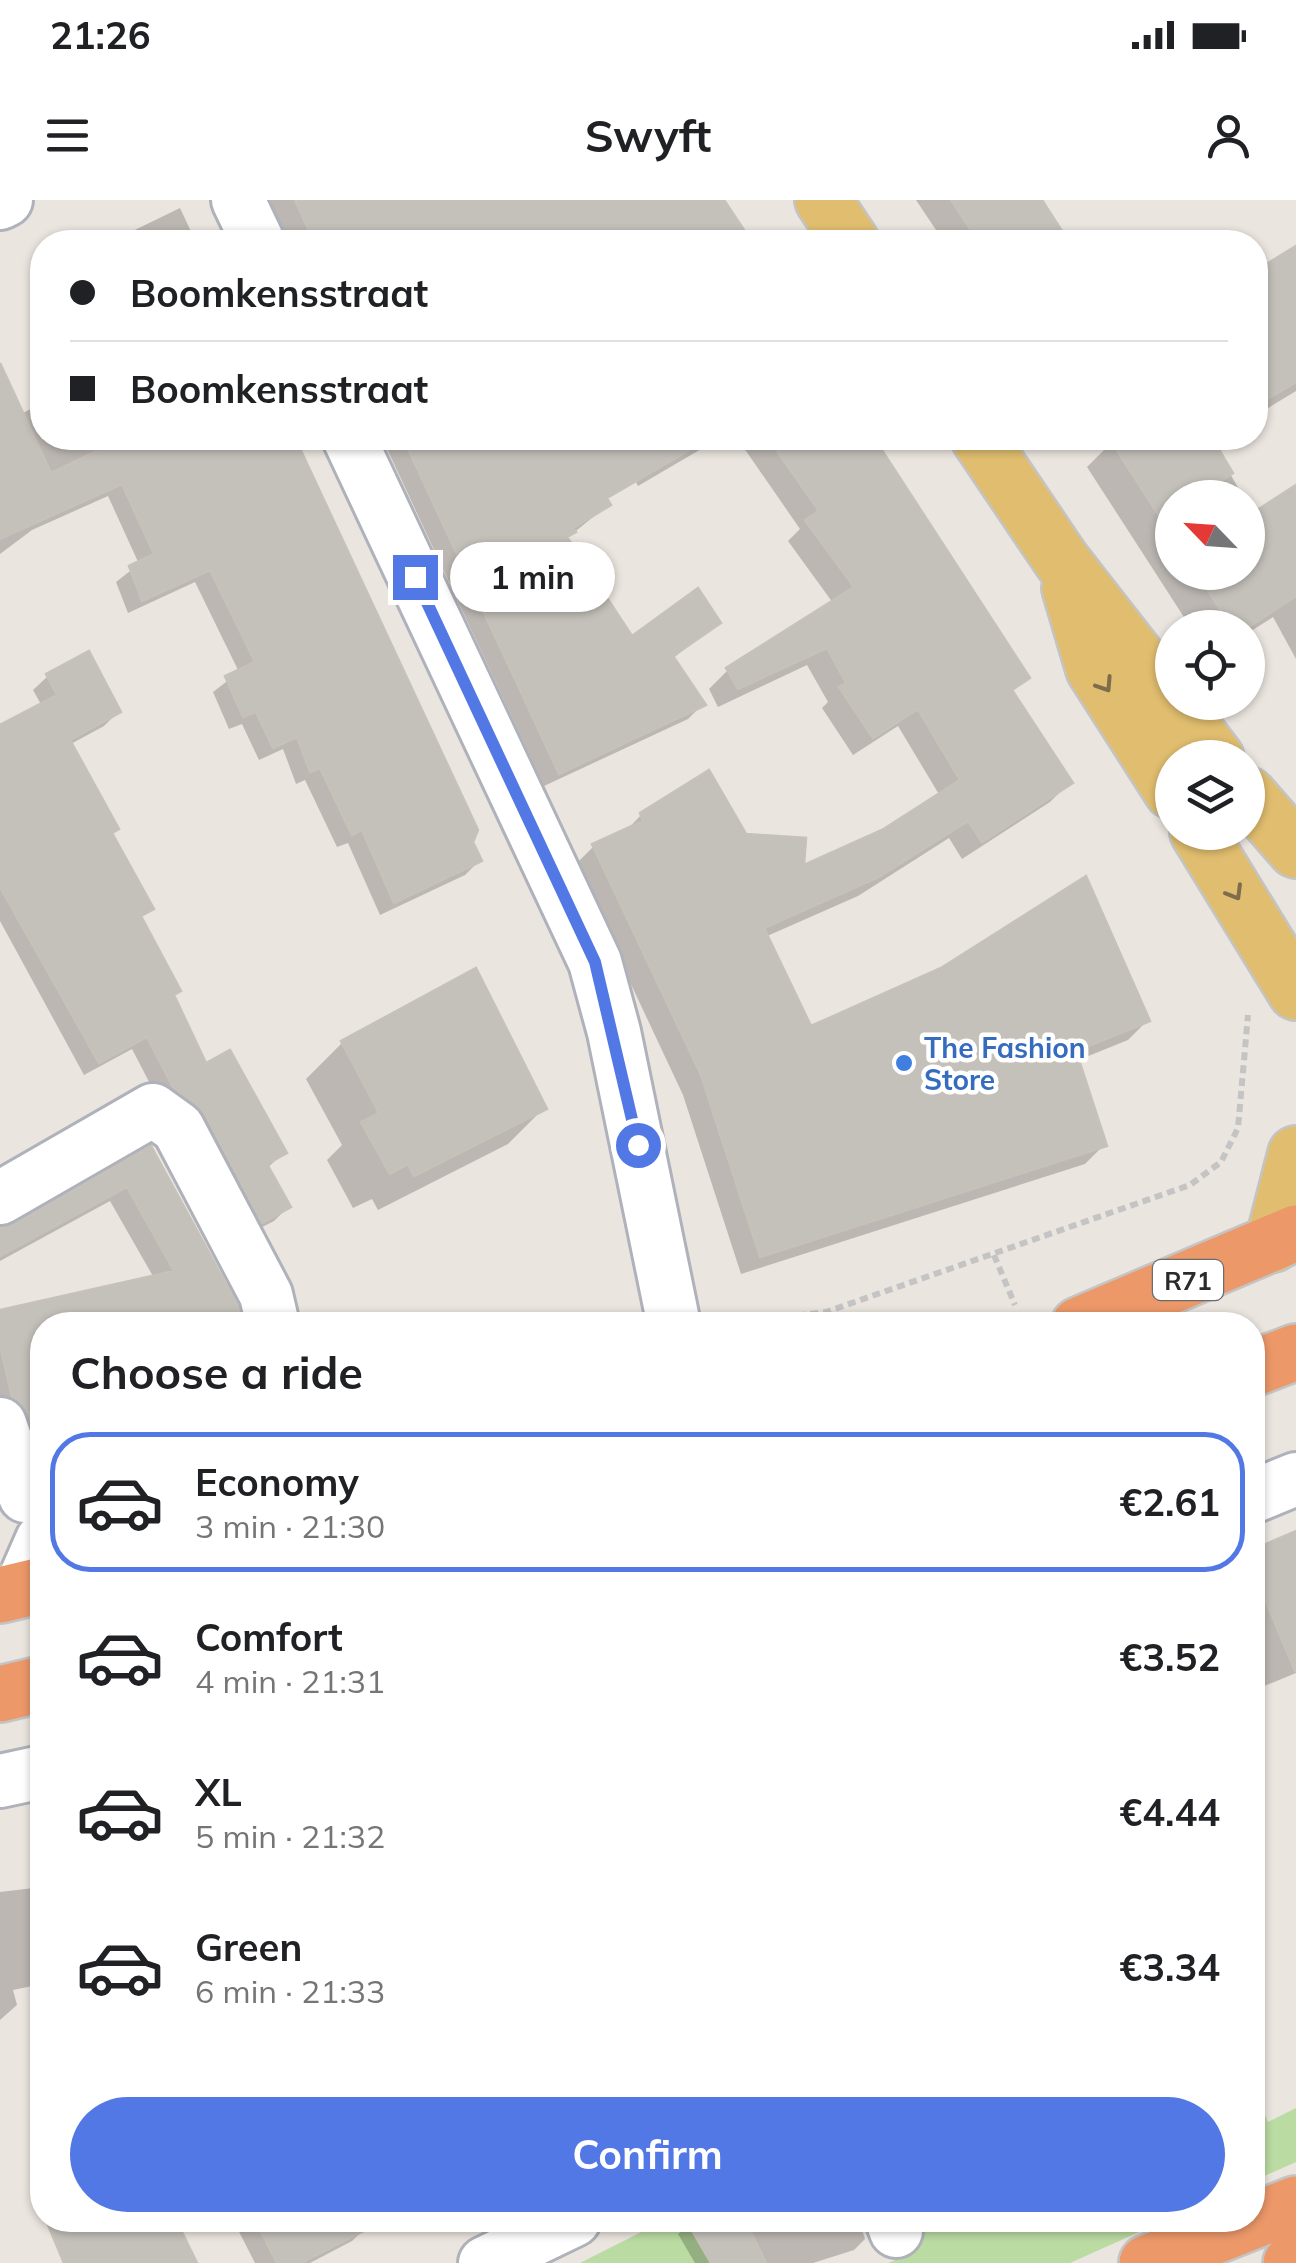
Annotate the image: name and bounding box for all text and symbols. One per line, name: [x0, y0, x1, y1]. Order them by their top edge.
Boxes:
text: 21:26: [50, 11, 151, 59]
text: Swyft: [585, 107, 711, 163]
icon: menu: [40, 108, 95, 163]
icon: person: [1201, 108, 1256, 163]
text: Boomkensstraat: [130, 269, 428, 317]
text: Boomkensstraat: [130, 365, 428, 413]
north arrow: [1155, 480, 1265, 590]
map controls: [1155, 480, 1265, 850]
callout: 1 min: [450, 542, 615, 612]
route end: [393, 555, 438, 600]
text: 1 min: [490, 557, 575, 597]
button: locate: [1155, 610, 1265, 720]
one-way arrow: [1092, 675, 1111, 693]
button: layers: [1155, 740, 1265, 850]
one-way arrow: [1223, 882, 1242, 900]
place label: The Fashion Store: [924, 1030, 1086, 1097]
marker: The Fashion Store: [893, 1052, 915, 1074]
route start: [616, 1123, 661, 1168]
road number: R71: [1153, 1260, 1223, 1300]
text: Choose a ride: [70, 1344, 363, 1400]
icon: car: [75, 1457, 165, 1547]
text: Economy: [195, 1458, 359, 1506]
text: €2.61: [1119, 1478, 1220, 1526]
text: 3 min · 21:30: [195, 1506, 385, 1546]
icon: car: [75, 1612, 165, 1702]
text: Comfort: [195, 1613, 343, 1661]
text: €3.52: [1119, 1633, 1220, 1681]
text: 4 min · 21:31: [195, 1661, 385, 1701]
icon: car: [75, 1767, 165, 1857]
text: XL: [195, 1768, 242, 1816]
text: €4.44: [1119, 1788, 1220, 1836]
text: 5 min · 21:32: [195, 1816, 385, 1856]
icon: car: [75, 1922, 165, 2012]
text: Green: [195, 1923, 302, 1971]
text: €3.34: [1119, 1943, 1220, 1991]
text: 6 min · 21:33: [195, 1971, 385, 2011]
button: Confirm: [70, 2097, 1225, 2212]

